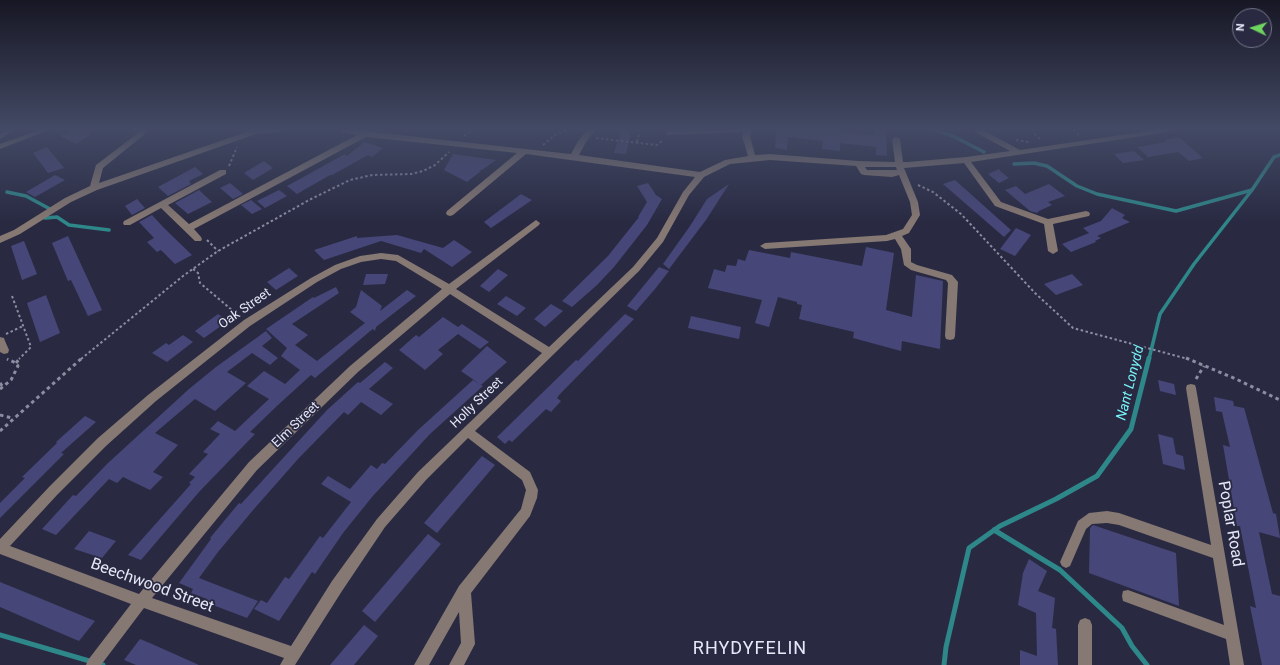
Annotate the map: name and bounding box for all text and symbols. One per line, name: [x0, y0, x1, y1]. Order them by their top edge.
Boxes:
north arrow: [1232, 8, 1272, 48]
text: N: [1234, 23, 1247, 32]
street label: Oak Street: [216, 285, 274, 333]
water label: Nant Lonydd: [1114, 344, 1148, 422]
street label: Holly Street: [448, 374, 506, 432]
street label: Elm Street: [269, 399, 323, 451]
street label: Poplar Road: [1213, 480, 1247, 568]
street label: Beechwood Street: [88, 555, 216, 617]
district label: RHYDYFELIN: [693, 638, 807, 660]

